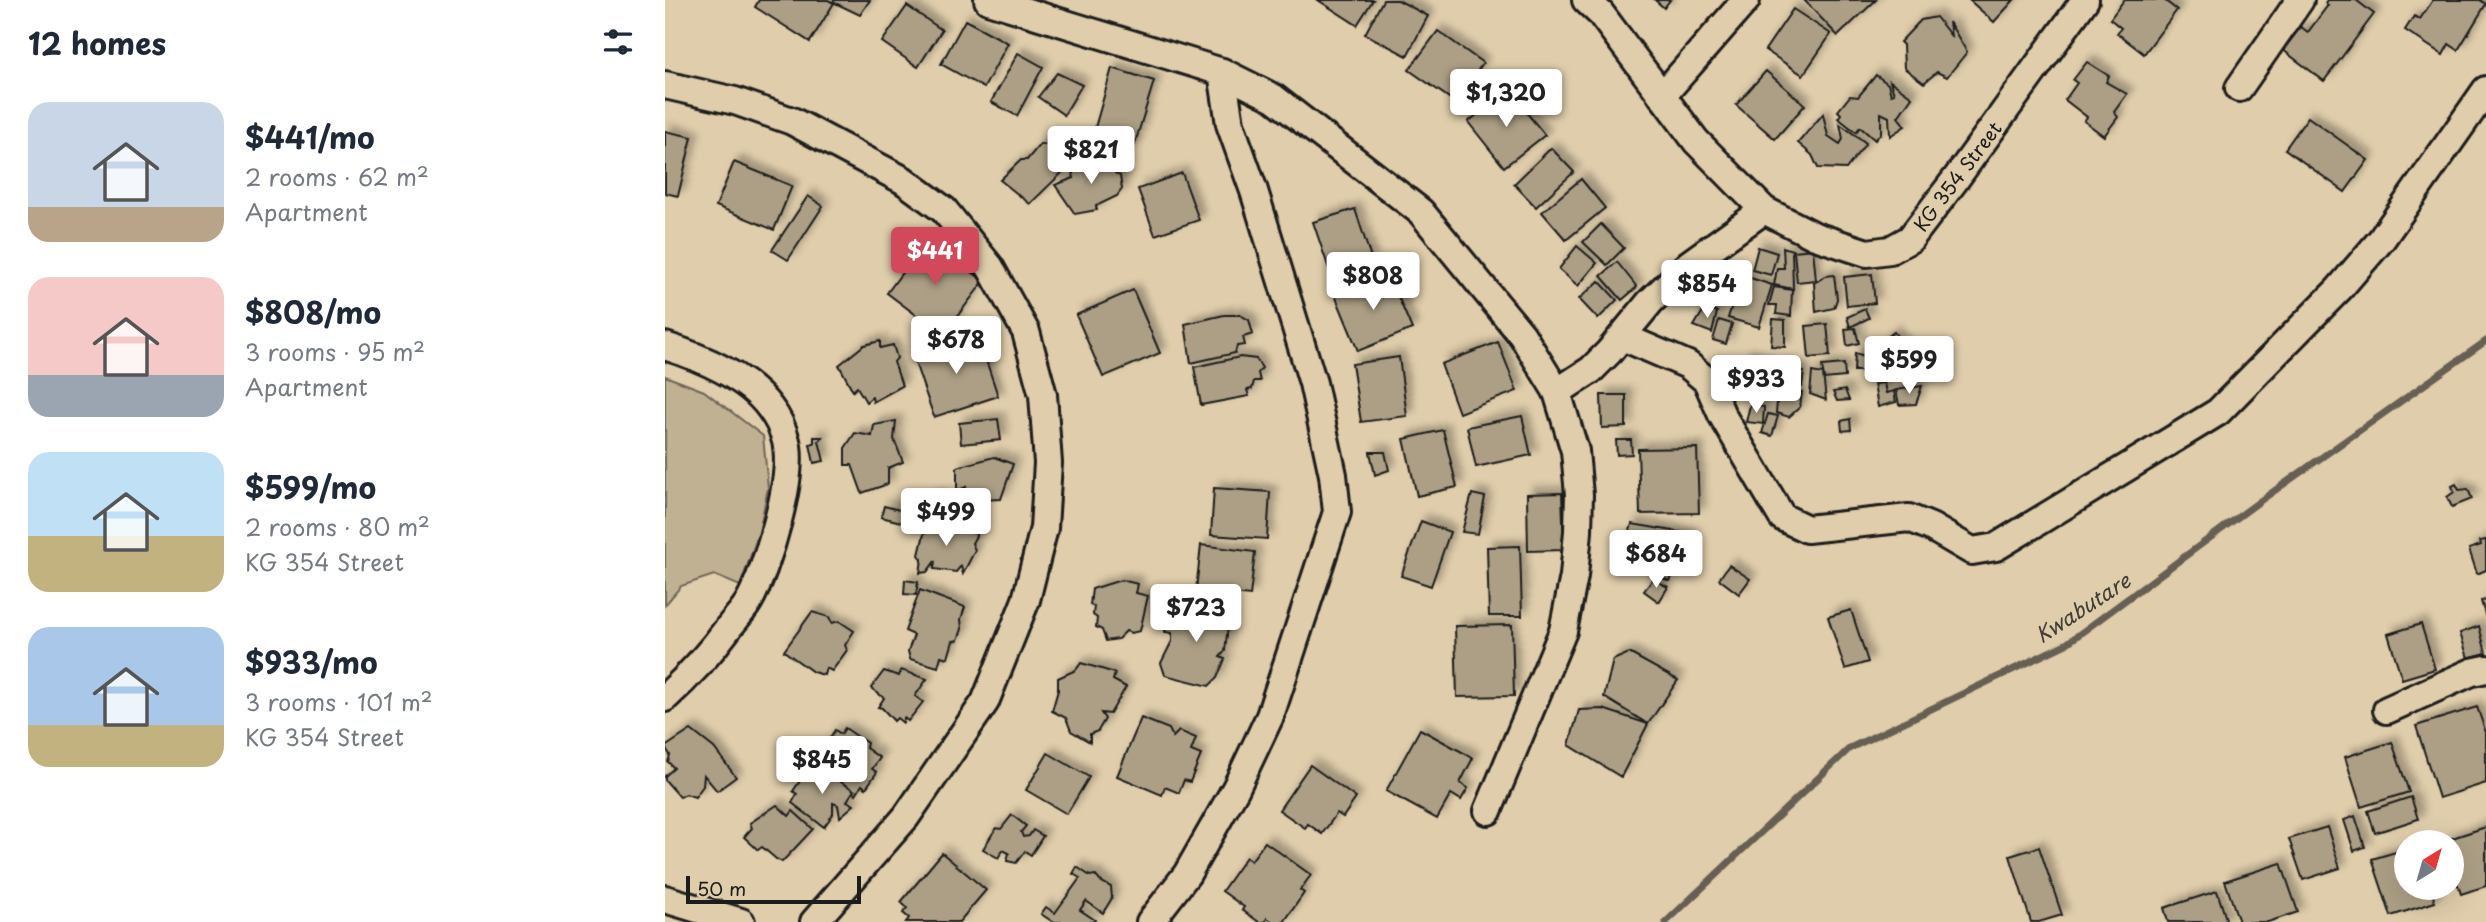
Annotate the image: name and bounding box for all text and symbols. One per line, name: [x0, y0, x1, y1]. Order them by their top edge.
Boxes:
text: 12 homes: [28, 20, 166, 65]
icon: filters: [599, 23, 637, 61]
pin: $1,320: [1449, 69, 1563, 129]
text: $1,320: [1466, 74, 1546, 109]
text: $441/mo: [245, 114, 375, 159]
street label: KG 354 Street: [1906, 115, 2008, 237]
pin: $821: [1050, 127, 1132, 186]
icon: home: [84, 130, 168, 214]
text: $821: [1064, 131, 1118, 166]
text: 2 rooms · 62 m²: [245, 159, 429, 194]
text: Apartment: [245, 194, 368, 229]
pin: $441: [894, 228, 976, 287]
text: $441: [907, 232, 963, 267]
pin: $808: [1332, 252, 1414, 312]
text: $808: [1343, 257, 1403, 292]
pin: $854: [1666, 260, 1748, 320]
text: $854: [1677, 265, 1737, 300]
text: $808/mo: [245, 289, 381, 334]
icon: home: [84, 305, 168, 389]
pin: $678: [915, 316, 997, 376]
text: $678: [927, 321, 985, 356]
text: 3 rooms · 95 m²: [245, 334, 425, 369]
pin: $599: [1868, 336, 1950, 396]
text: $599: [1881, 341, 1937, 376]
pin: $933: [1715, 356, 1797, 415]
text: $933: [1727, 360, 1785, 395]
text: Apartment: [245, 369, 368, 404]
text: $599/mo: [245, 464, 376, 509]
icon: home: [84, 480, 168, 564]
pin: $499: [905, 489, 987, 548]
text: $499: [917, 493, 975, 528]
text: 2 rooms · 80 m²: [245, 509, 430, 544]
pin: $684: [1615, 530, 1697, 590]
text: $684: [1625, 535, 1687, 570]
text: KG 354 Street: [245, 544, 404, 579]
water label: Kwabutare: [2028, 563, 2138, 650]
pin: $723: [1155, 584, 1237, 644]
text: $723: [1166, 589, 1226, 624]
text: $933/mo: [245, 639, 378, 684]
icon: home: [84, 655, 168, 739]
text: 3 rooms · 101 m²: [245, 684, 433, 719]
text: KG 354 Street: [245, 719, 404, 754]
pin: $845: [781, 736, 863, 796]
text: $845: [792, 741, 852, 776]
north arrow: [2394, 830, 2464, 900]
map controls: [2394, 830, 2464, 900]
scale bar: [686, 873, 861, 905]
text: 50 m: [697, 874, 746, 902]

